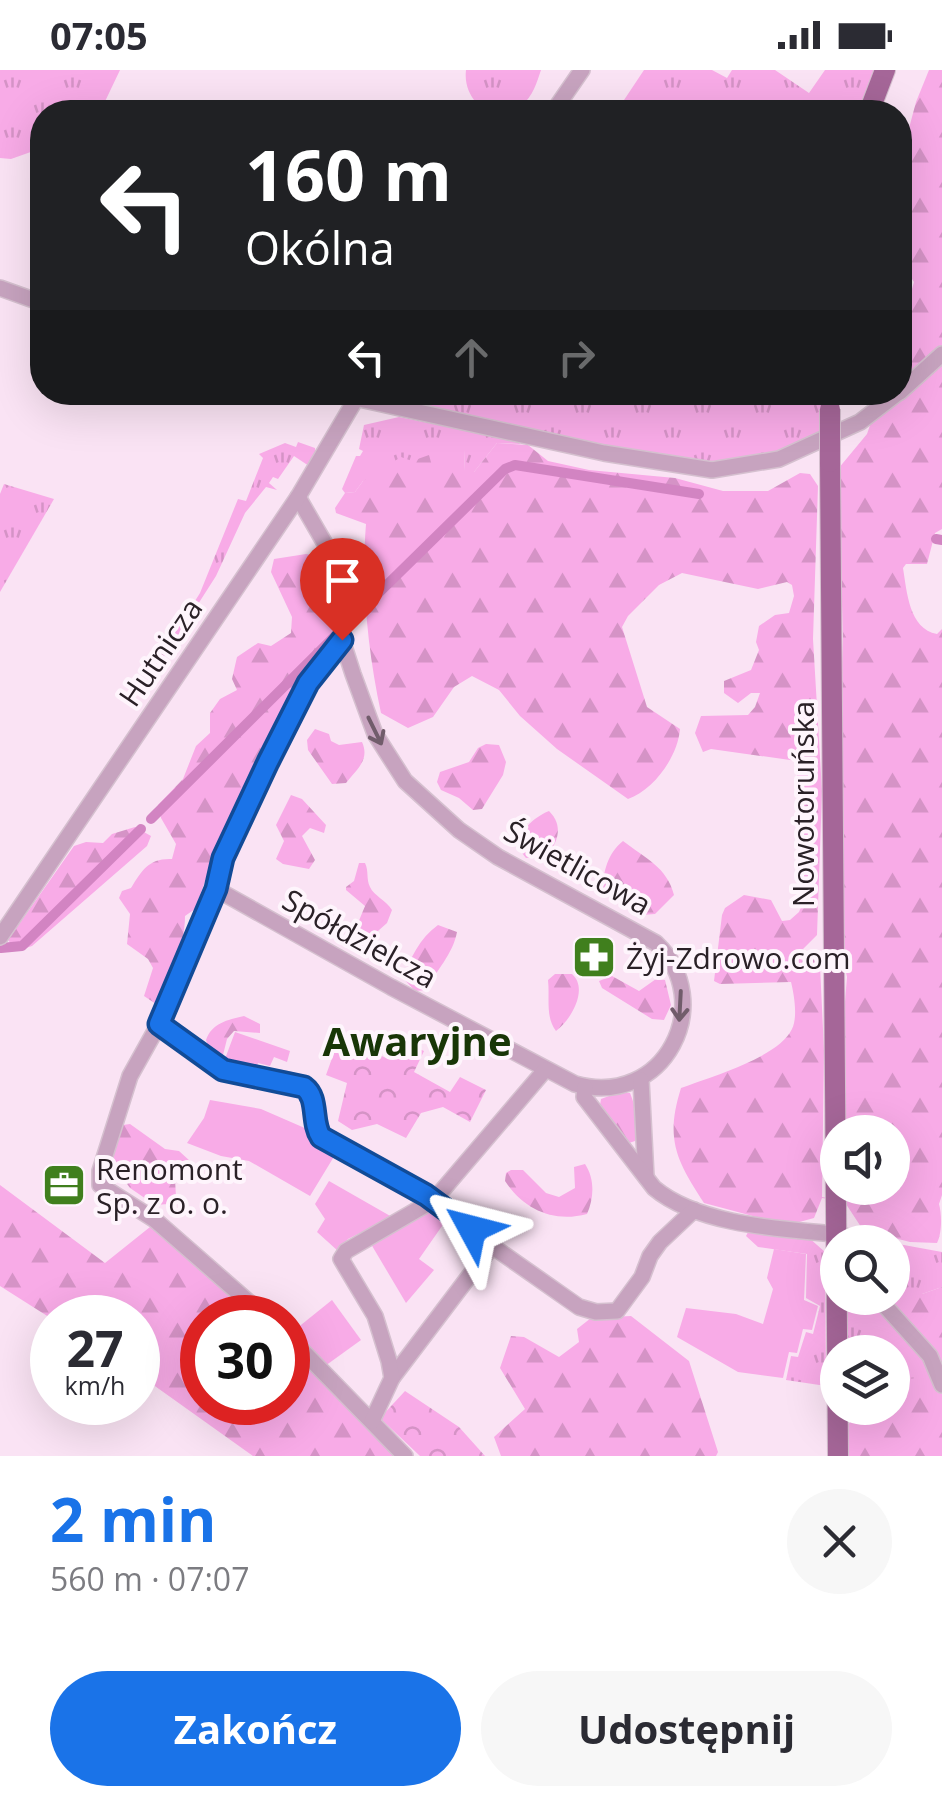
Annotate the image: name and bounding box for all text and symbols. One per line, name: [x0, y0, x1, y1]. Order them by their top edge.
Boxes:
text: 07:05: [50, 9, 148, 61]
text: 160 m: [245, 126, 452, 222]
icon: left: [80, 140, 210, 270]
text: Okólna: [245, 217, 395, 278]
icon: left: [339, 330, 394, 385]
icon: ahead: [444, 330, 499, 385]
icon: right: [549, 330, 604, 385]
pin: [300, 538, 385, 641]
icon: arrive: [315, 553, 370, 608]
street label: Hutnicza: [109, 590, 211, 714]
street label: Nowotoruńska: [782, 701, 823, 907]
one-way arrow: [366, 716, 385, 746]
street label: Świetlicowa: [497, 810, 659, 924]
street label: Spółdzielcza: [276, 879, 444, 997]
pharmacy icon: Żyj-Zdrowo.com: [571, 934, 617, 980]
place label: Żyj-Zdrowo.com: [626, 937, 851, 978]
one-way arrow: [670, 990, 689, 1022]
district label: Awaryjne: [322, 1013, 512, 1068]
map controls: [820, 1115, 910, 1425]
button: sound: [820, 1115, 910, 1205]
place label: Renomont Sp. z o. o.: [96, 1148, 243, 1223]
office icon: Renomont Sp. z o. o.: [41, 1162, 87, 1208]
position arrow: [420, 1177, 524, 1281]
button: search: [820, 1225, 910, 1315]
speed limit sign: 30: [180, 1295, 310, 1425]
text: 27: [66, 1314, 124, 1382]
button: layers: [820, 1335, 910, 1425]
text: km/h: [65, 1368, 125, 1402]
text: 2 min: [50, 1478, 217, 1560]
button: close: [787, 1489, 892, 1594]
text: 560 m · 07:07: [50, 1557, 249, 1600]
button: Zakończ: [50, 1671, 461, 1786]
button: Udostępnij: [481, 1671, 892, 1786]

